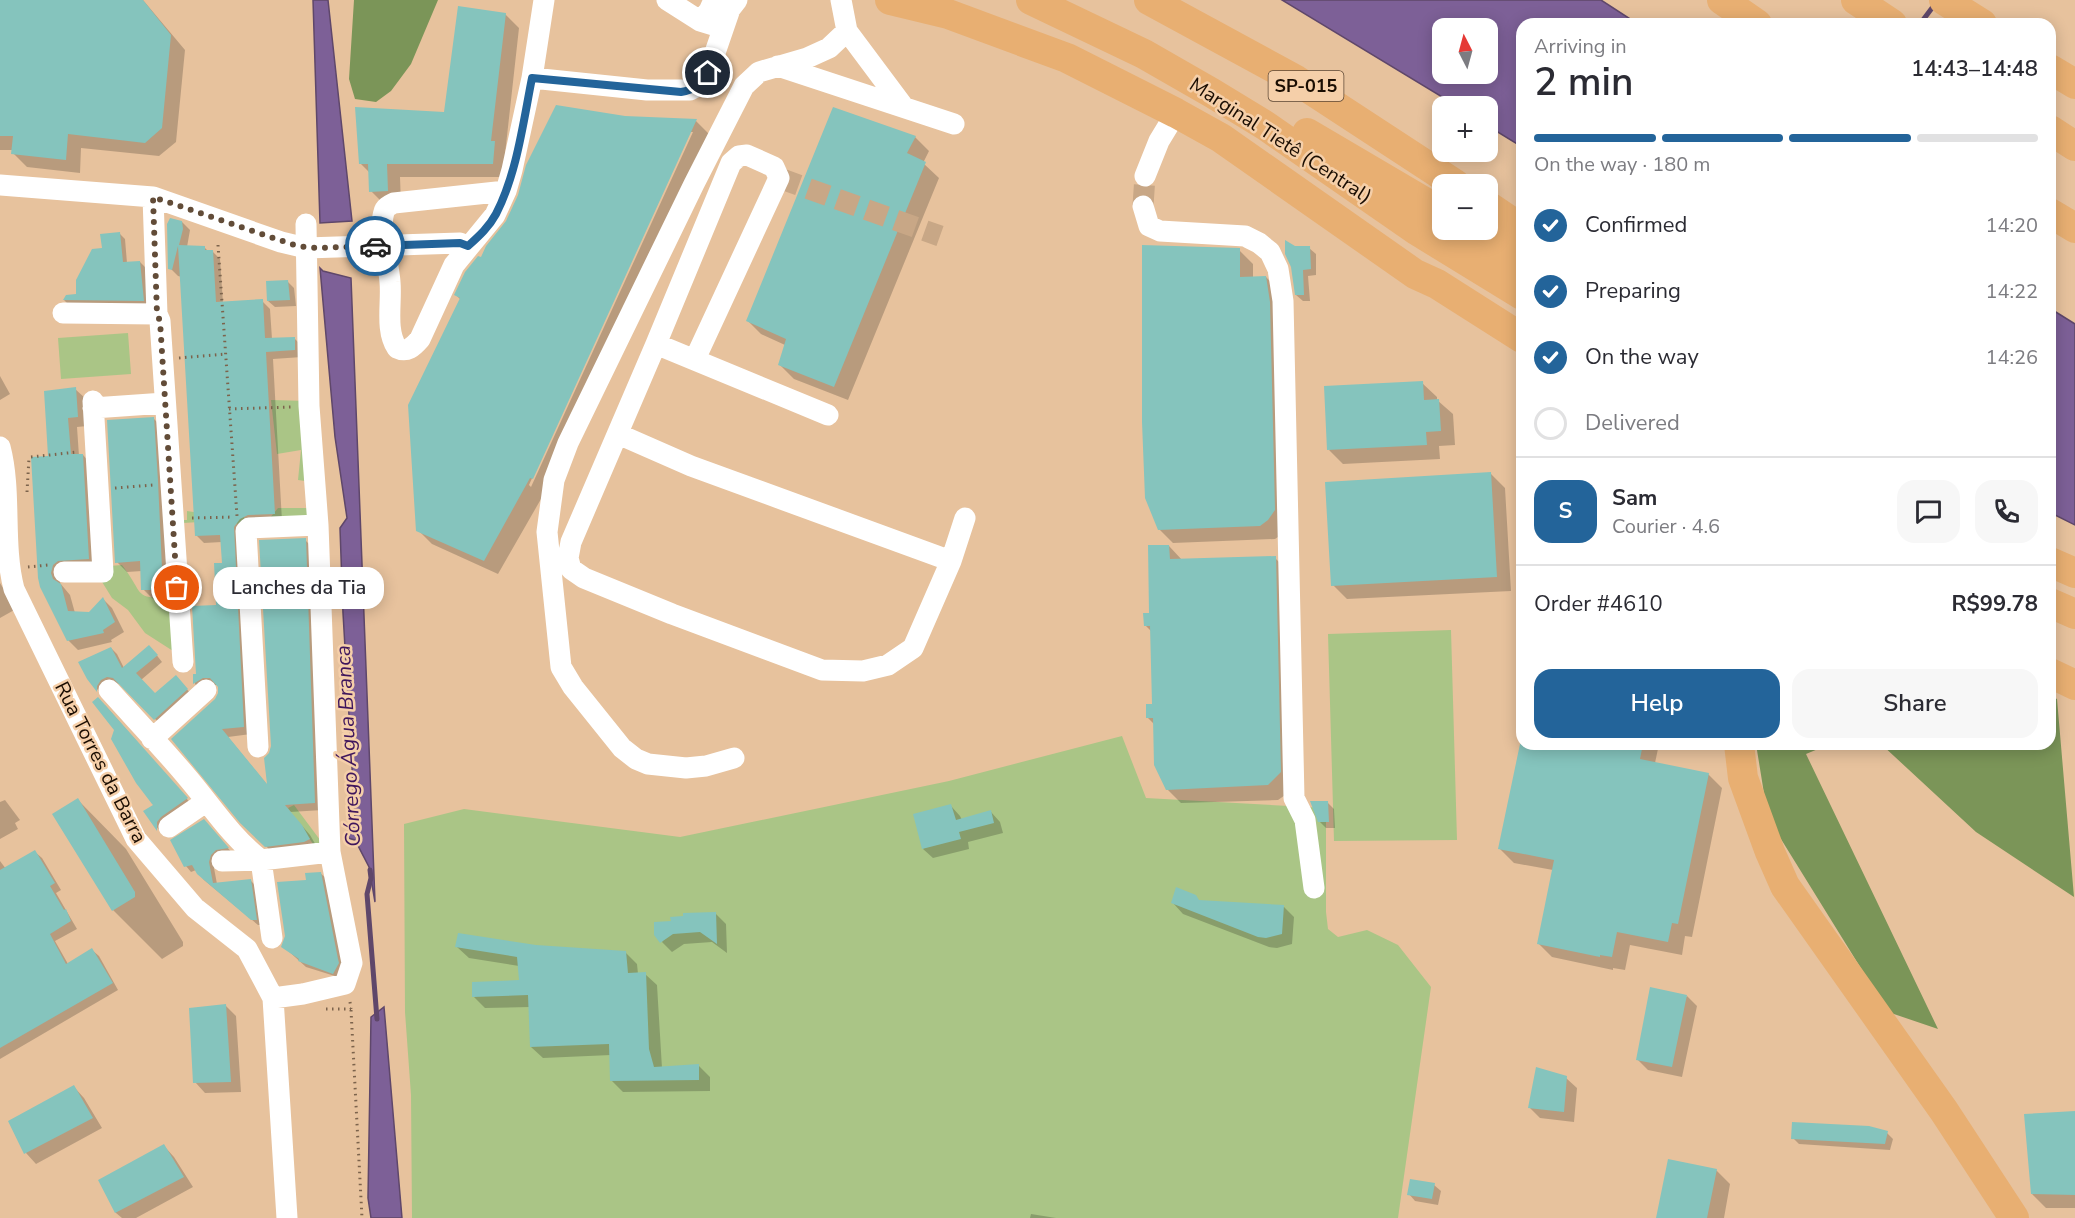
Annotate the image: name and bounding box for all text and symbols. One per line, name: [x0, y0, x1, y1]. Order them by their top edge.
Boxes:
north arrow: [1432, 18, 1498, 84]
map controls: [1432, 18, 1498, 240]
text: Arriving in: [1534, 33, 1627, 60]
pin: [682, 47, 733, 98]
text: 14:43–14:48: [1911, 54, 2038, 84]
icon: home: [691, 56, 724, 89]
text: 2 min: [1534, 56, 1633, 109]
street label: Marginal Tietê (Central): [1184, 71, 1377, 210]
road number: SP-015: [1268, 71, 1344, 101]
button: +: [1432, 96, 1498, 162]
text: On the way · 180 m: [1534, 151, 1710, 178]
button: −: [1432, 174, 1498, 240]
icon: check: [1534, 209, 1567, 242]
text: Confirmed: [1585, 210, 1687, 240]
text: 14:20: [1985, 212, 2038, 239]
courier: [345, 216, 405, 276]
icon: car: [359, 230, 392, 263]
icon: check: [1534, 275, 1567, 308]
text: Preparing: [1585, 276, 1681, 306]
text: 14:22: [1985, 278, 2038, 305]
icon: check: [1534, 341, 1567, 374]
text: On the way: [1585, 342, 1699, 372]
text: 14:26: [1985, 344, 2038, 371]
text: Delivered: [1585, 408, 1680, 438]
button: chat: [1897, 480, 1960, 543]
button: phone: [1975, 480, 2038, 543]
text: Sam: [1612, 483, 1657, 513]
text: S: [1559, 496, 1572, 526]
text: Courier · 4.6: [1612, 513, 1720, 540]
pin: [151, 562, 202, 613]
callout: Lanches da Tia: [213, 567, 384, 609]
icon: bag: [160, 571, 193, 604]
text: Lanches da Tia: [231, 574, 366, 601]
text: Order #4610: [1534, 589, 1663, 619]
text: R$99.78: [1951, 589, 2038, 619]
water label: Córrego Água Branca: [329, 645, 367, 847]
button: Help: [1534, 669, 1780, 738]
button: Share: [1792, 669, 2038, 738]
street label: Rua Torres da Barra: [48, 677, 153, 848]

